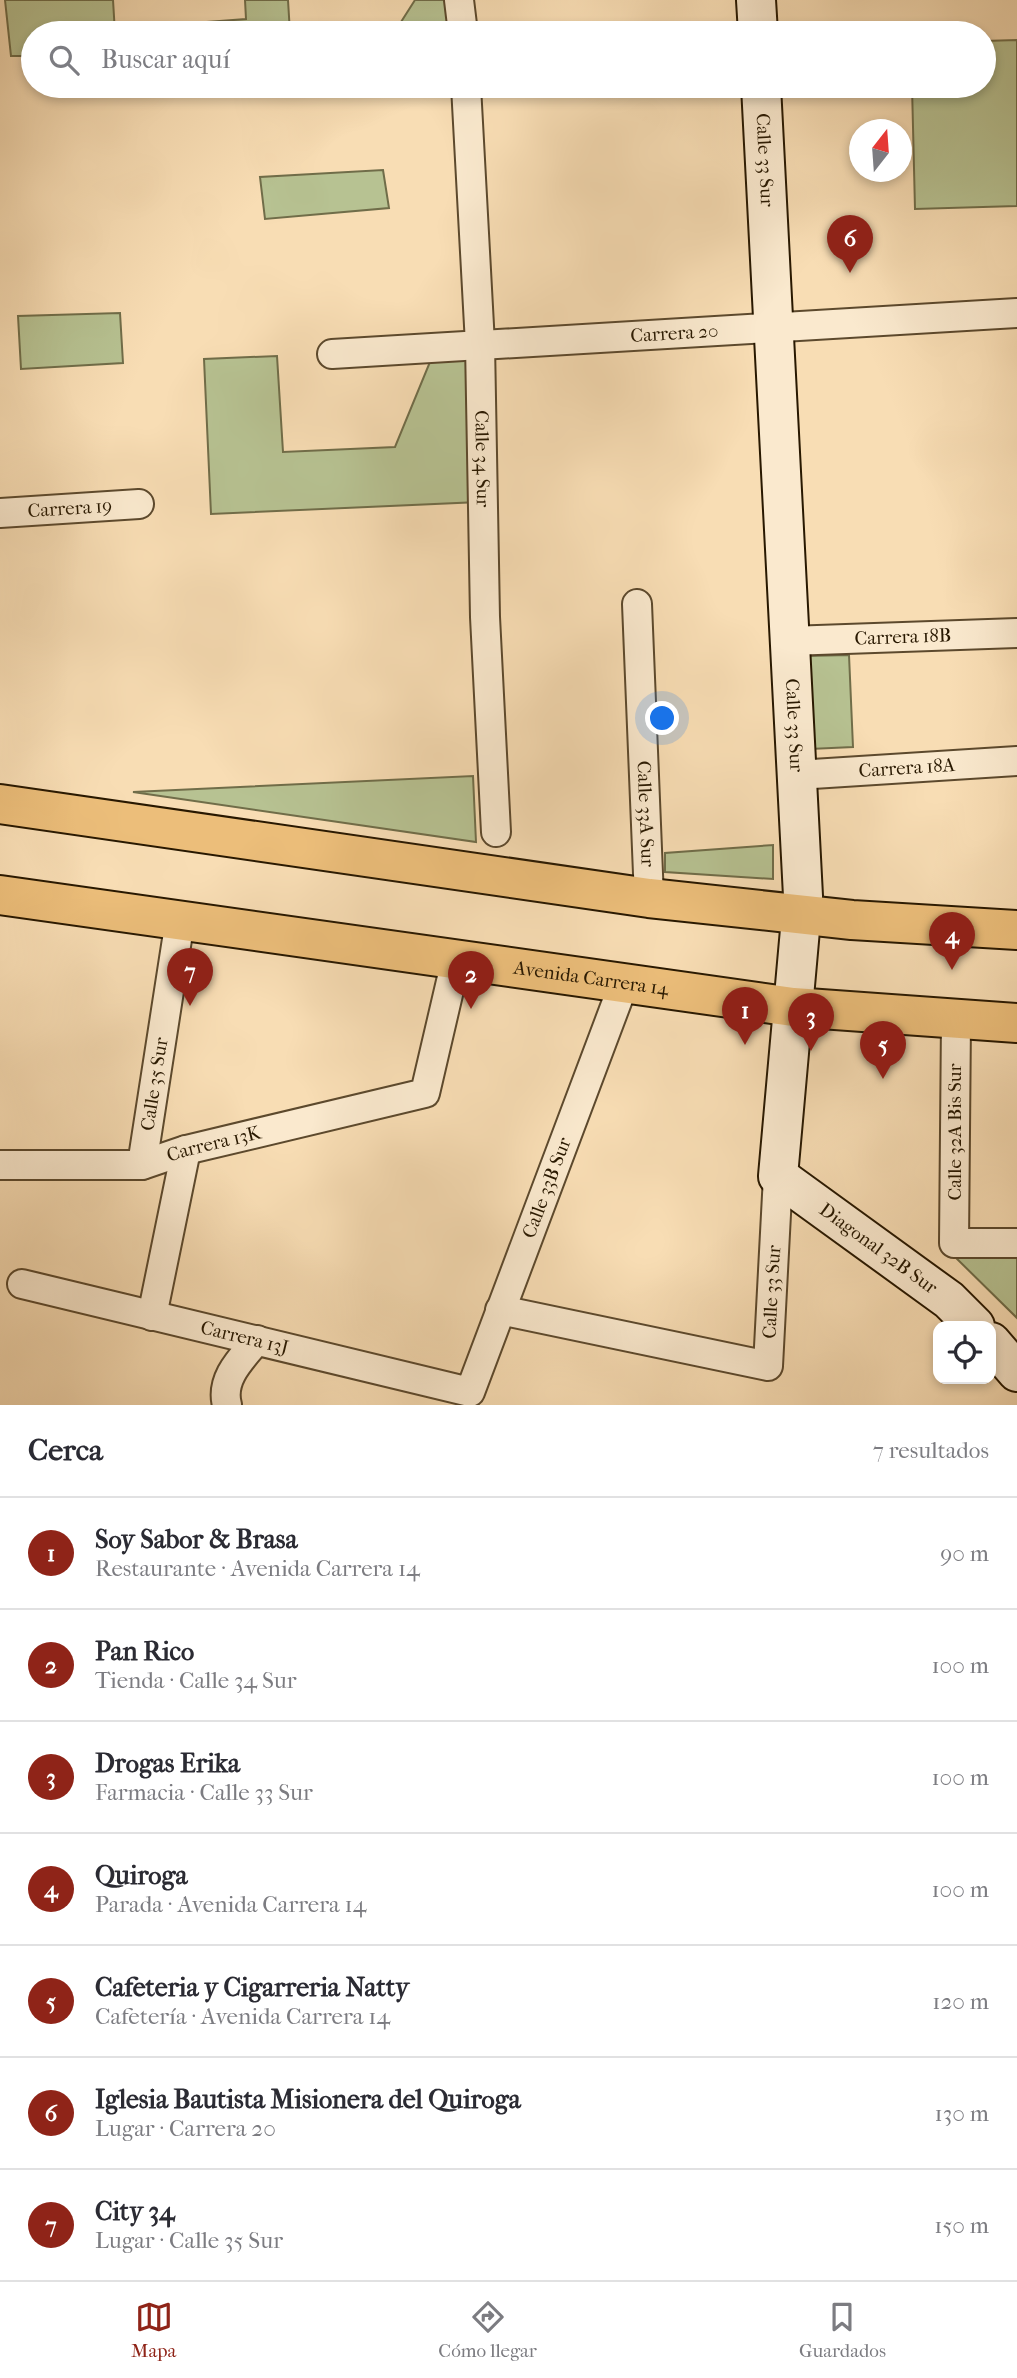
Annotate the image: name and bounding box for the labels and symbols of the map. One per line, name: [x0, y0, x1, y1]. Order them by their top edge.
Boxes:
street label: Calle 33 Sur: [751, 113, 778, 208]
north arrow: [849, 119, 912, 182]
pin: 6: [827, 215, 873, 273]
street label: Carrera 20: [630, 320, 719, 347]
street label: Calle 34 Sur: [470, 410, 494, 508]
street label: Carrera 19: [27, 495, 113, 522]
street label: Carrera 18B: [854, 624, 952, 650]
street label: Calle 33 Sur: [781, 678, 808, 773]
your location: [645, 701, 679, 735]
street label: Carrera 18A: [858, 754, 956, 782]
street label: Calle 33A Sur: [632, 760, 659, 868]
pin: 4: [929, 912, 975, 970]
pin: 7: [167, 948, 213, 1006]
pin: 2: [448, 951, 494, 1009]
street label: Avenida Carrera 14: [511, 957, 671, 1000]
pin: 1: [722, 987, 768, 1045]
pin: 3: [788, 993, 834, 1051]
pin: 5: [860, 1021, 906, 1079]
street label: Calle 35 Sur: [136, 1035, 173, 1132]
street label: Calle 32A Bis Sur: [944, 1063, 966, 1201]
street label: Carrera 13K: [164, 1121, 264, 1167]
street label: Calle 33B Sur: [518, 1133, 576, 1241]
street label: Diagonal 32B Sur: [815, 1199, 942, 1299]
street label: Calle 33 Sur: [758, 1244, 785, 1339]
street label: Carrera 13J: [198, 1316, 291, 1359]

